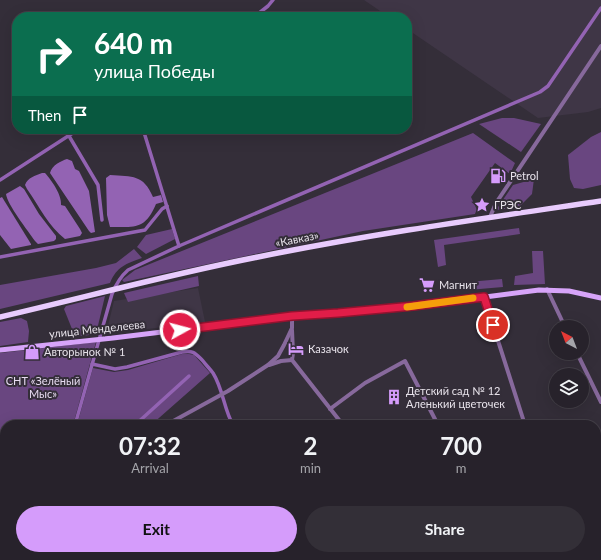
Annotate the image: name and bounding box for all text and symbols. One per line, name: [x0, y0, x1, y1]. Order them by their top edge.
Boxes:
text: 640 m: [94, 26, 173, 60]
icon: right: [28, 28, 80, 80]
text: улица Победы: [94, 60, 215, 82]
icon: arrive: [69, 104, 91, 126]
text: Then: [28, 106, 61, 124]
fuel station icon: Petrol: [489, 167, 507, 185]
place label: Petrol: [510, 169, 539, 182]
place icon: ГРЭС: [473, 196, 491, 214]
place label: ГРЭС: [494, 198, 522, 211]
street label: «Кавказ»: [274, 228, 320, 249]
supermarket icon: Магнит: [418, 276, 436, 294]
place label: Магнит: [439, 278, 478, 291]
pin: [476, 308, 510, 342]
position arrow: [159, 309, 201, 351]
icon: arrive: [482, 314, 504, 336]
street label: улица Менделеева: [48, 317, 146, 340]
north arrow: [549, 320, 589, 360]
map controls: [549, 320, 589, 408]
hotel icon: Казачок: [287, 340, 305, 358]
place label: Казачок: [308, 342, 349, 355]
shop icon: Авторынок № 1: [23, 343, 41, 361]
place label: Авторынок № 1: [44, 345, 125, 358]
button: layers: [549, 368, 589, 408]
park label: СНТ «Зелёный Мыс»: [6, 374, 80, 400]
place label: Детский сад № 12 Аленький цветочек: [406, 384, 505, 410]
building icon: Детский сад № 12 Аленький цветочек: [385, 388, 403, 406]
text: 07:32: [119, 431, 181, 460]
text: 2: [304, 431, 318, 460]
text: 700: [440, 431, 482, 460]
text: Arrival: [131, 460, 169, 476]
text: min: [300, 460, 321, 476]
text: m: [456, 460, 466, 476]
button: Exit: [16, 506, 297, 552]
button: Share: [305, 506, 585, 552]

